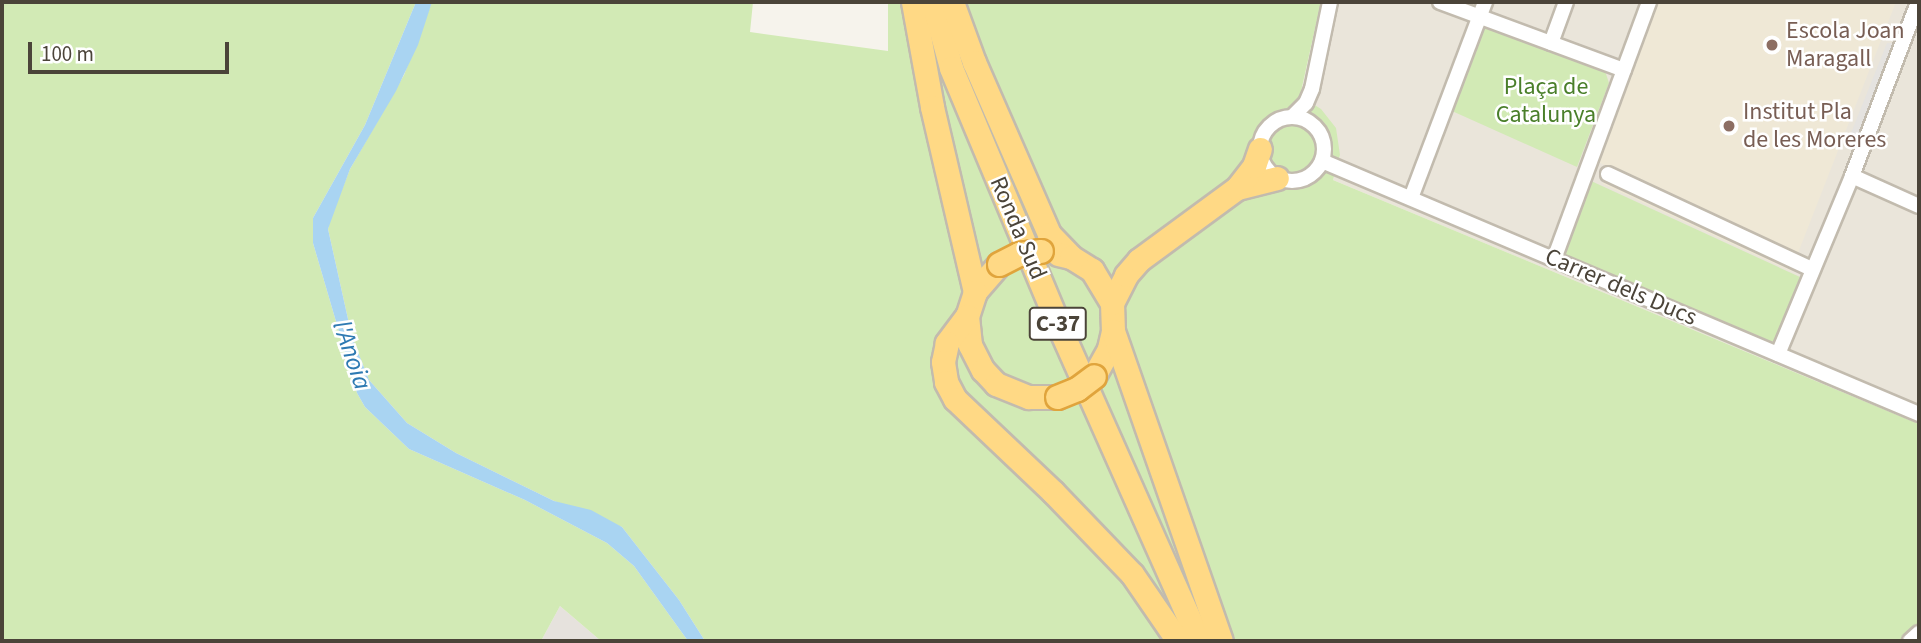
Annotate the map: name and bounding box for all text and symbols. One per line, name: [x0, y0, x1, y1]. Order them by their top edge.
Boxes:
place label: Escola Joan Maragall: [1786, 17, 1905, 73]
scale bar: [32, 28, 233, 72]
marker: Escola Joan Maragall: [1764, 37, 1780, 53]
text: 100 m: [41, 39, 94, 69]
park label: Plaça de Catalunya: [1496, 73, 1596, 129]
place label: Institut Pla de les Moreres: [1743, 98, 1886, 154]
marker: Institut Pla de les Moreres: [1721, 118, 1737, 134]
street label: Ronda Sud: [983, 172, 1053, 284]
street label: Carrer dels Ducs: [1541, 242, 1701, 332]
road number: C-37: [1028, 304, 1088, 344]
water label: l'Anoia: [326, 316, 378, 394]

